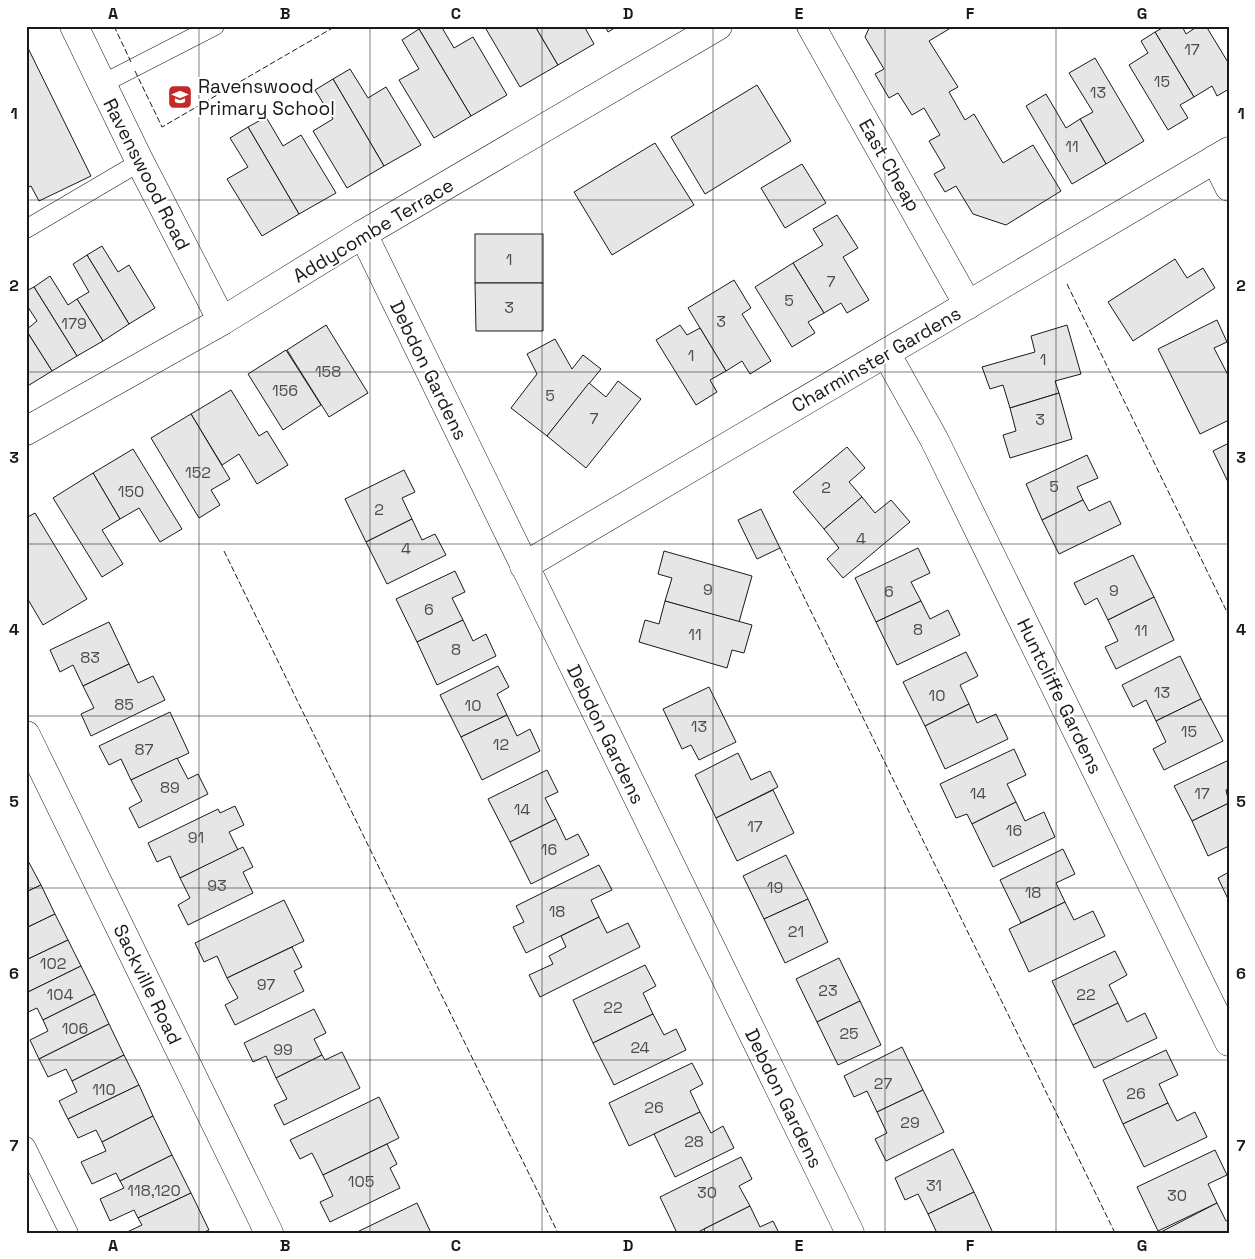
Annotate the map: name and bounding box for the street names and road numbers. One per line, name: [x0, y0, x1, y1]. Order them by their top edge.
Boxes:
street label: Ravenswood Road: [97, 94, 196, 254]
street label: East Cheap: [853, 114, 926, 216]
street label: Addycombe Terrace: [288, 173, 458, 288]
street label: Debdon Gardens: [384, 296, 473, 444]
street label: Charminster Gardens: [787, 301, 965, 418]
street label: Huntcliffe Gardens: [1011, 614, 1108, 778]
street label: Debdon Gardens: [561, 660, 650, 808]
street label: Sackville Road: [108, 920, 187, 1049]
street label: Debdon Gardens: [739, 1024, 828, 1172]

